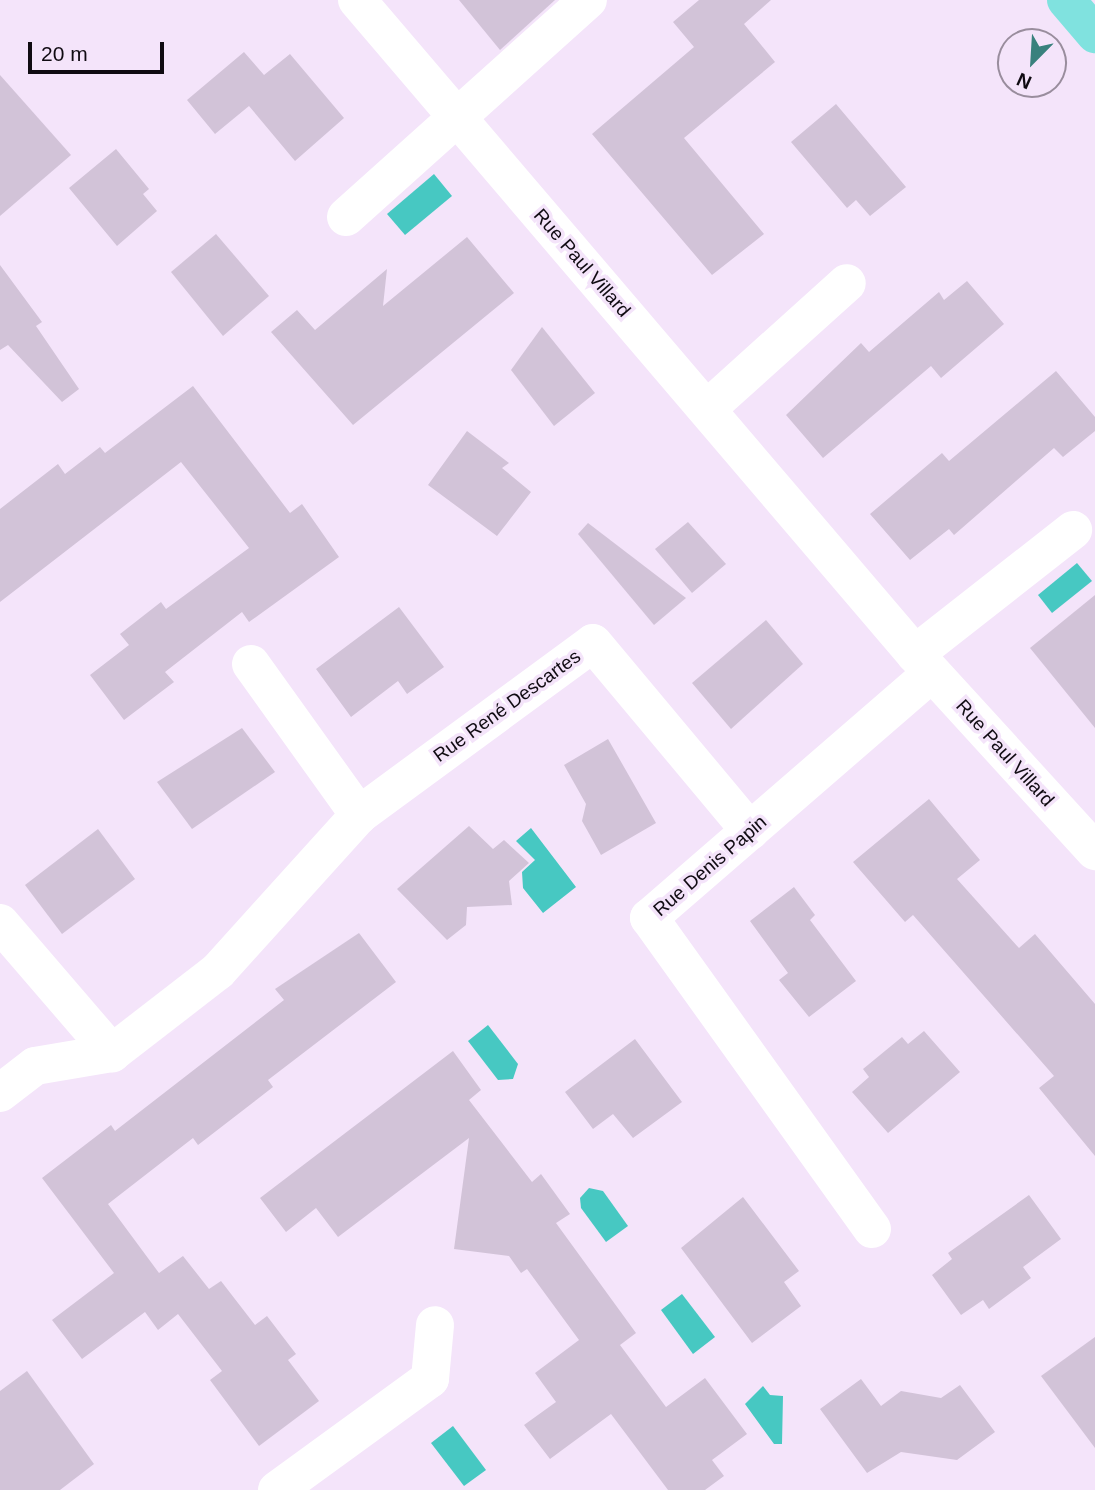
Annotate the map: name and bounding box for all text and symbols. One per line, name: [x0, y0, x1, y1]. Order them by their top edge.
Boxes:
scale bar: [32, 28, 168, 72]
north arrow: [997, 28, 1067, 98]
text: 20 m: [41, 42, 88, 65]
text: N: [1014, 68, 1035, 93]
street label: Rue Paul Villard: [529, 204, 635, 322]
street label: Rue René Descartes: [429, 645, 585, 767]
street label: Rue Paul Villard: [951, 695, 1059, 811]
street label: Rue Denis Papin: [649, 811, 771, 921]

